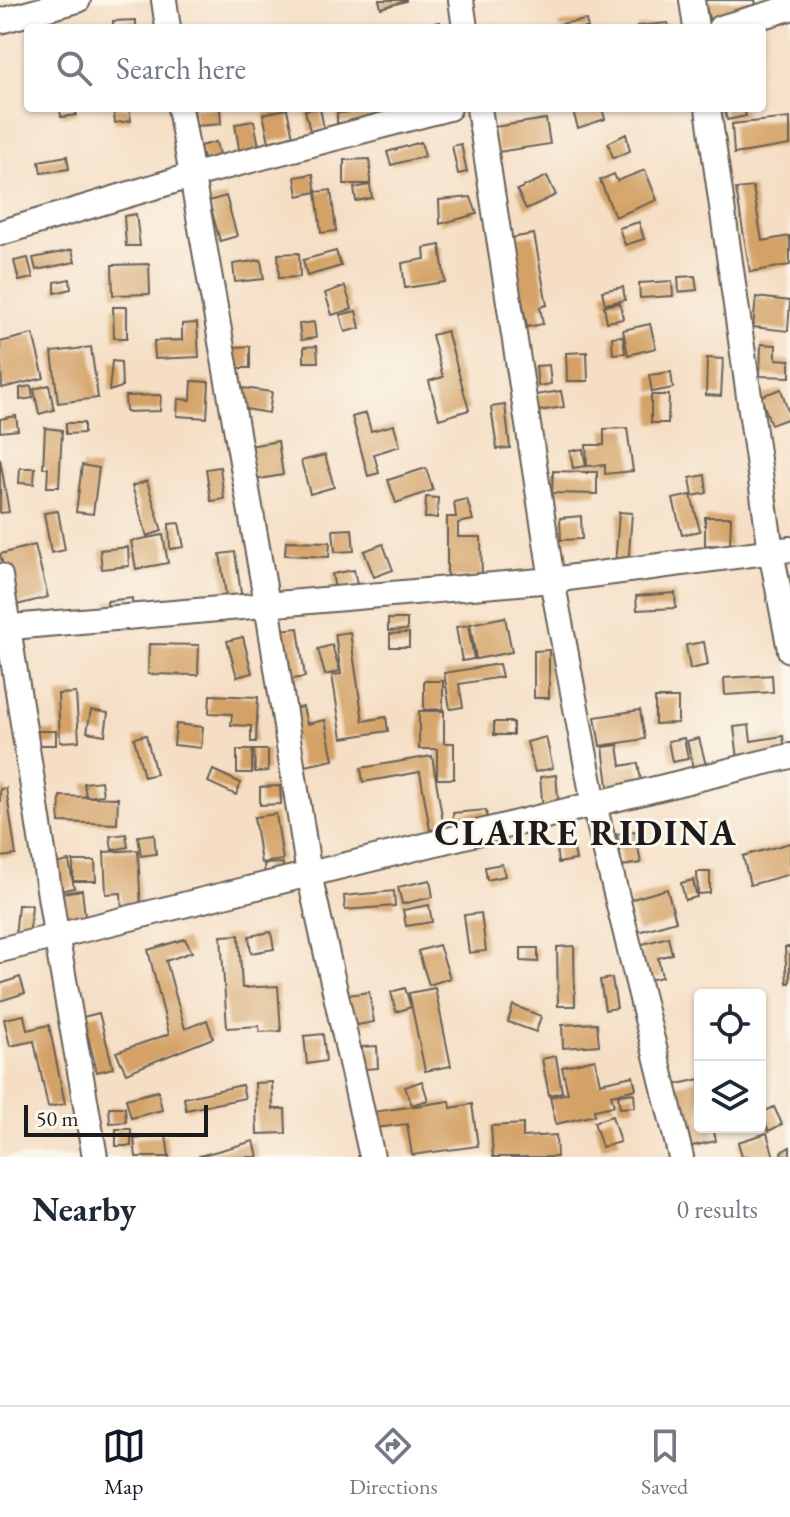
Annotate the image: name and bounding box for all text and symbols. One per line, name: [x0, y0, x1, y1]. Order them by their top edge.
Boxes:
search box: [24, 24, 766, 112]
icon: search: [52, 46, 96, 90]
text: Search here: [116, 49, 246, 88]
district label: CLAIRE RIDINA: [434, 809, 738, 856]
map controls: [694, 989, 766, 1133]
button: locate: [694, 989, 766, 1061]
button: layers: [694, 1061, 766, 1133]
scale bar: [24, 1101, 208, 1137]
text: 50 m: [36, 1104, 79, 1133]
text: Nearby: [32, 1187, 136, 1231]
text: 0 results: [677, 1192, 758, 1226]
tab: Map: [102, 1424, 146, 1501]
tab: Directions: [349, 1424, 438, 1501]
tab: Saved: [641, 1424, 688, 1501]

